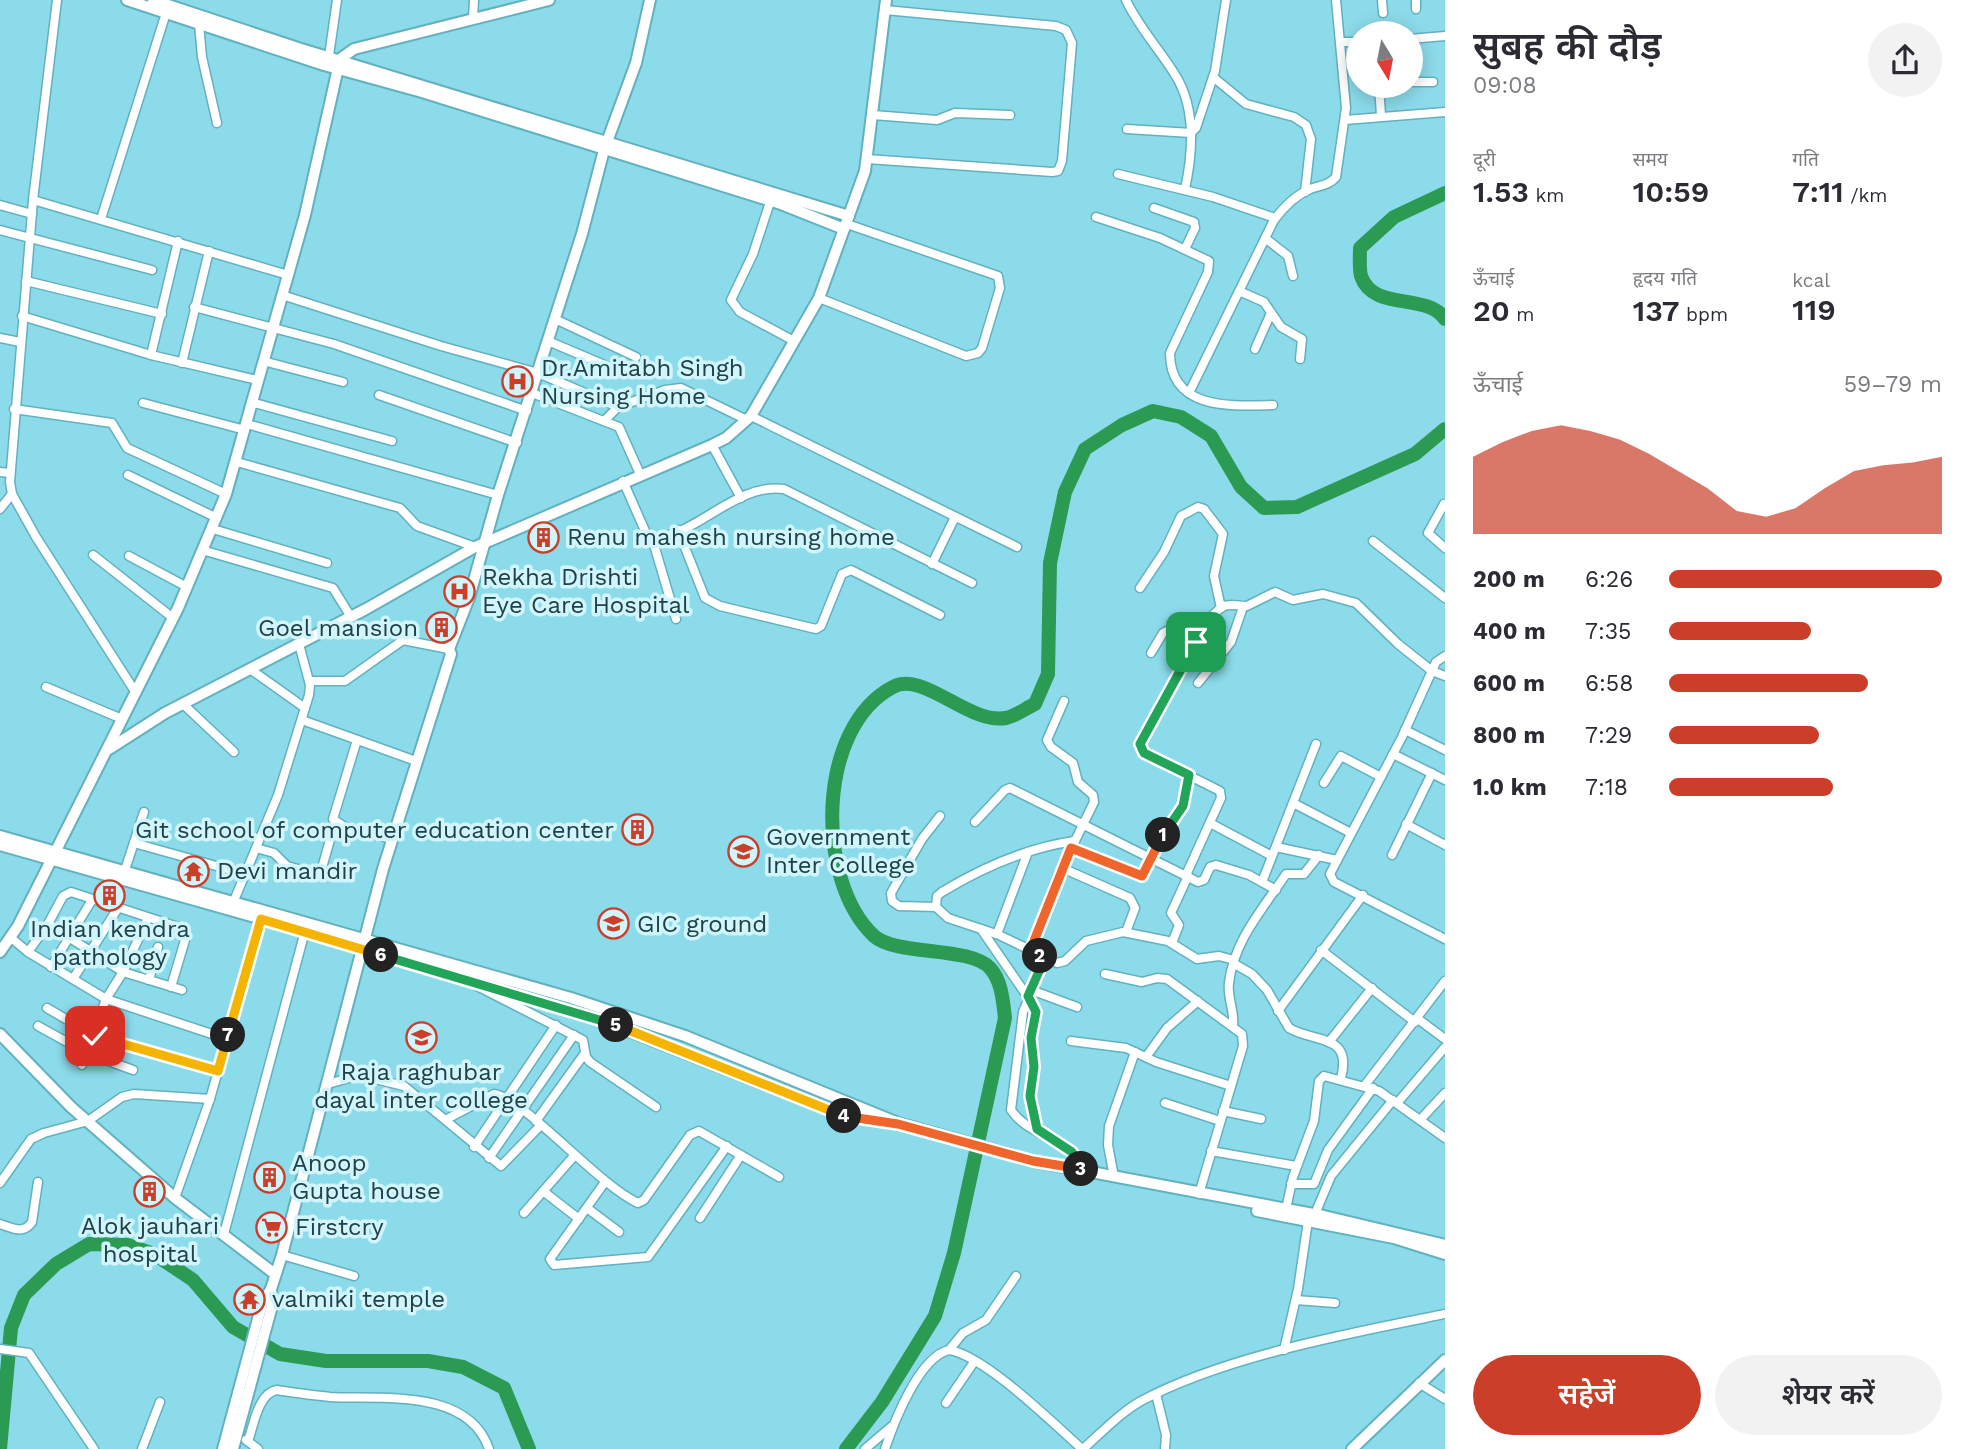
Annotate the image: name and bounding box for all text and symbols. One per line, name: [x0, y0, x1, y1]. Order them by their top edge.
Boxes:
north arrow: [1346, 21, 1423, 98]
map controls: [1346, 21, 1423, 98]
button: share: [1868, 23, 1942, 97]
text: सुबह की दौड़: [1473, 24, 1661, 68]
text: 09:08: [1473, 72, 1537, 99]
text: दूरी: [1473, 148, 1496, 171]
text: समय: [1633, 148, 1668, 171]
text: गति: [1792, 148, 1819, 171]
text: 1.53: [1473, 174, 1529, 209]
text: 10:59: [1633, 174, 1709, 209]
text: 7:11: [1792, 174, 1844, 209]
text: km: [1529, 184, 1564, 207]
text: /km: [1844, 184, 1887, 207]
text: ऊँचाई: [1473, 267, 1514, 290]
text: हृदय गति: [1633, 267, 1697, 290]
text: kcal: [1792, 269, 1830, 292]
text: 119: [1792, 292, 1836, 327]
text: 20: [1473, 293, 1510, 328]
text: 137: [1633, 293, 1680, 328]
text: m: [1510, 303, 1534, 326]
text: bpm: [1680, 303, 1728, 326]
place label: Dr.Amitabh Singh Nursing Home: [541, 354, 744, 410]
hospital icon: Dr.Amitabh Singh Nursing Home: [501, 365, 535, 399]
text: ऊँचाई: [1473, 371, 1523, 398]
text: 59–79 m: [1844, 371, 1942, 398]
building icon: Renu mahesh nursing home: [527, 520, 561, 554]
place label: Renu mahesh nursing home: [567, 523, 895, 551]
place label: Rekha Drishti Eye Care Hospital: [482, 563, 690, 619]
text: 200 m: [1473, 566, 1545, 593]
text: 6:26: [1585, 566, 1633, 593]
hospital icon: Rekha Drishti Eye Care Hospital: [442, 574, 476, 608]
building icon: Goel mansion: [424, 611, 458, 645]
pin: [1166, 612, 1226, 672]
place label: Goel mansion: [258, 614, 418, 642]
text: 400 m: [1473, 618, 1546, 645]
text: 7:35: [1585, 618, 1632, 645]
icon: arrive: [1177, 623, 1215, 661]
text: 600 m: [1473, 670, 1545, 697]
text: 6:58: [1585, 670, 1633, 697]
text: 800 m: [1473, 722, 1545, 749]
text: 7:29: [1585, 722, 1632, 749]
text: 1.0 km: [1473, 774, 1547, 801]
text: 7:18: [1585, 774, 1628, 801]
building icon: Git school of computer education center: [620, 813, 654, 847]
place label: Git school of computer education center: [135, 816, 614, 844]
pin: 1: [1146, 818, 1180, 852]
place label: Government Inter College: [766, 823, 915, 879]
text: 1: [1158, 823, 1167, 846]
school or university icon: Government Inter College: [726, 834, 760, 868]
temple icon: Devi mandir: [177, 854, 211, 888]
place label: Devi mandir: [217, 857, 358, 885]
building icon: Indian kendra pathology: [93, 878, 127, 912]
school or university icon: GIC ground: [597, 907, 631, 941]
place label: GIC ground: [637, 910, 767, 938]
place label: Indian kendra pathology: [30, 915, 190, 971]
pin: 6: [364, 937, 398, 972]
pin: 2: [1023, 939, 1058, 974]
text: 6: [375, 943, 386, 966]
text: 2: [1034, 944, 1045, 967]
pin: [65, 1006, 125, 1066]
pin: 5: [598, 1007, 634, 1042]
text: 5: [610, 1013, 621, 1036]
icon: check: [76, 1017, 114, 1055]
pin: 7: [210, 1018, 246, 1052]
school or university icon: Raja raghubar dayal inter college: [404, 1021, 438, 1055]
text: 7: [222, 1023, 233, 1046]
place label: Raja raghubar dayal inter college: [314, 1058, 528, 1114]
pin: 4: [826, 1098, 862, 1134]
text: 4: [837, 1104, 850, 1127]
place label: Anoop Gupta house: [292, 1149, 441, 1205]
pin: 3: [1064, 1152, 1098, 1186]
text: 3: [1075, 1157, 1086, 1180]
building icon: Anoop Gupta house: [252, 1160, 286, 1194]
building icon: Alok jauhari hospital: [133, 1175, 167, 1209]
supermarket icon: Firstcry: [255, 1210, 289, 1244]
place label: Alok jauhari hospital: [81, 1212, 219, 1268]
place label: Firstcry: [295, 1213, 384, 1241]
temple icon: valmiki temple: [232, 1282, 266, 1316]
place label: valmiki temple: [272, 1285, 445, 1313]
button: सहेजें: [1473, 1355, 1701, 1435]
button: शेयर करें: [1715, 1355, 1942, 1435]

